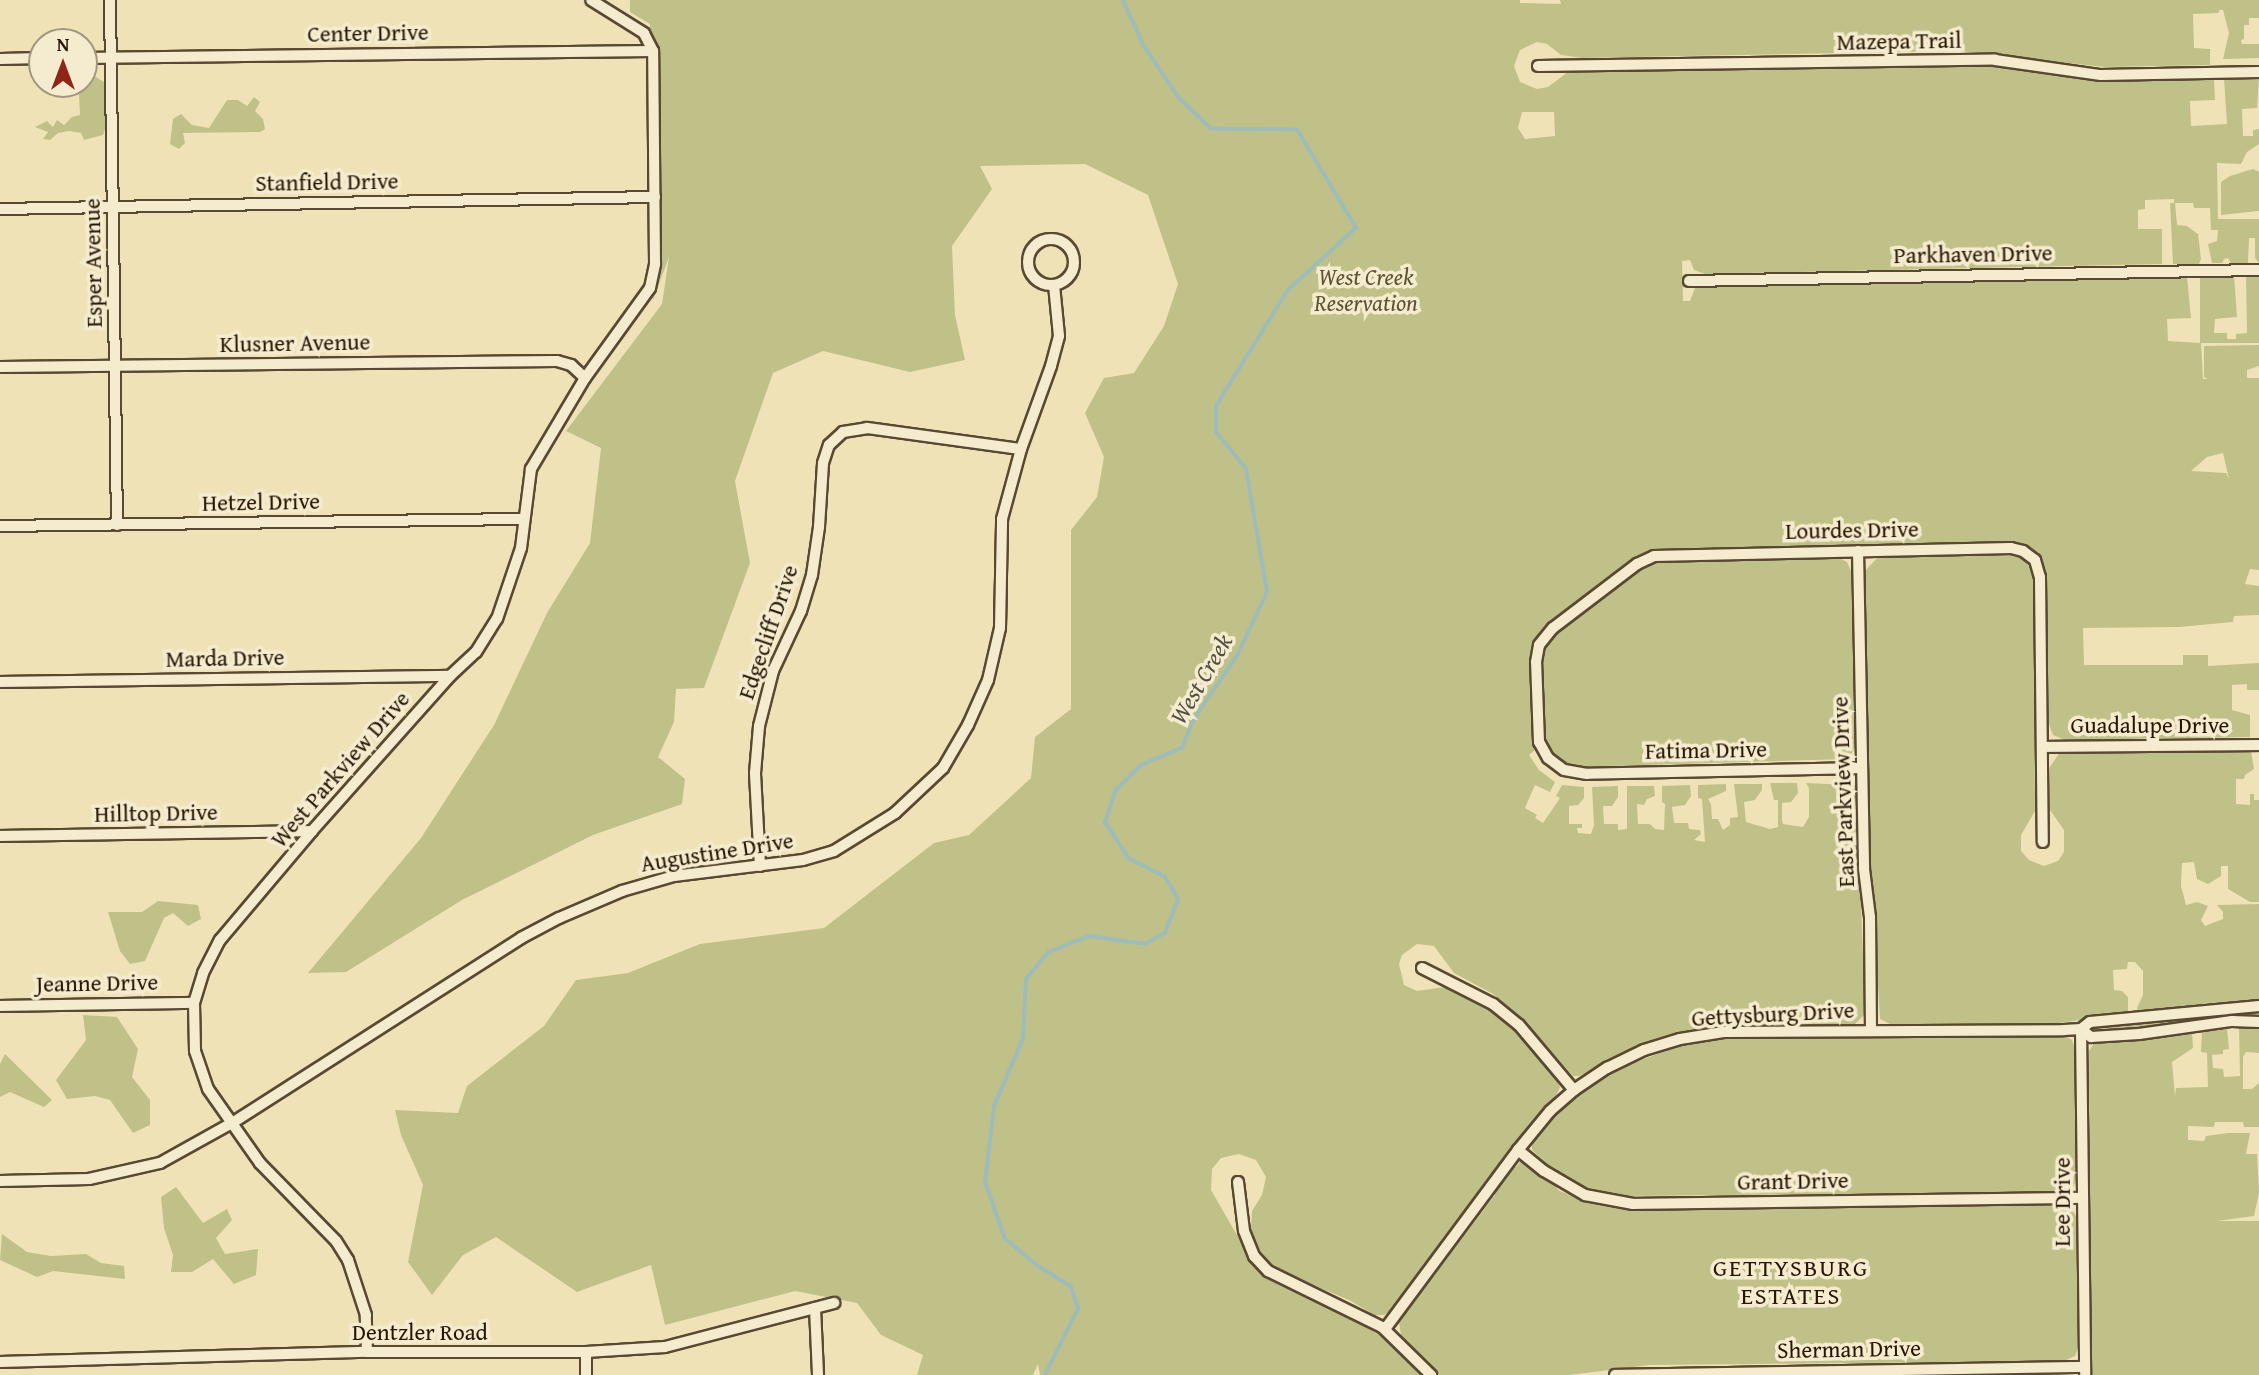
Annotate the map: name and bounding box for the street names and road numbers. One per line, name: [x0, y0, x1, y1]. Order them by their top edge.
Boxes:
street label: Center Drive: [307, 18, 429, 48]
street label: Mazepa Trail: [1836, 26, 1962, 56]
street label: Stanfield Drive: [255, 167, 399, 197]
street label: Esper Avenue: [78, 198, 108, 328]
street label: Parkhaven Drive: [1893, 239, 2053, 269]
street label: Klusner Avenue: [219, 328, 371, 358]
street label: Hetzel Drive: [202, 487, 320, 517]
street label: Lourdes Drive: [1785, 515, 1919, 545]
street label: Edgecliff Drive: [732, 561, 804, 703]
street label: Marda Drive: [165, 643, 285, 673]
street label: West Parkview Drive: [265, 685, 415, 853]
street label: East Parkview Drive: [1826, 696, 1860, 888]
street label: Guadalupe Drive: [2071, 711, 2229, 739]
street label: Fatima Drive: [1645, 735, 1767, 765]
street label: Hilltop Drive: [94, 798, 218, 828]
street label: Augustine Drive: [639, 826, 795, 878]
street label: Jeanne Drive: [36, 968, 158, 998]
street label: Gettysburg Drive: [1691, 996, 1855, 1032]
street label: Lee Drive: [2048, 1157, 2076, 1247]
street label: Grant Drive: [1737, 1166, 1849, 1196]
street label: Dentzler Road: [352, 1318, 488, 1346]
street label: Sherman Drive: [1777, 1334, 1921, 1364]

